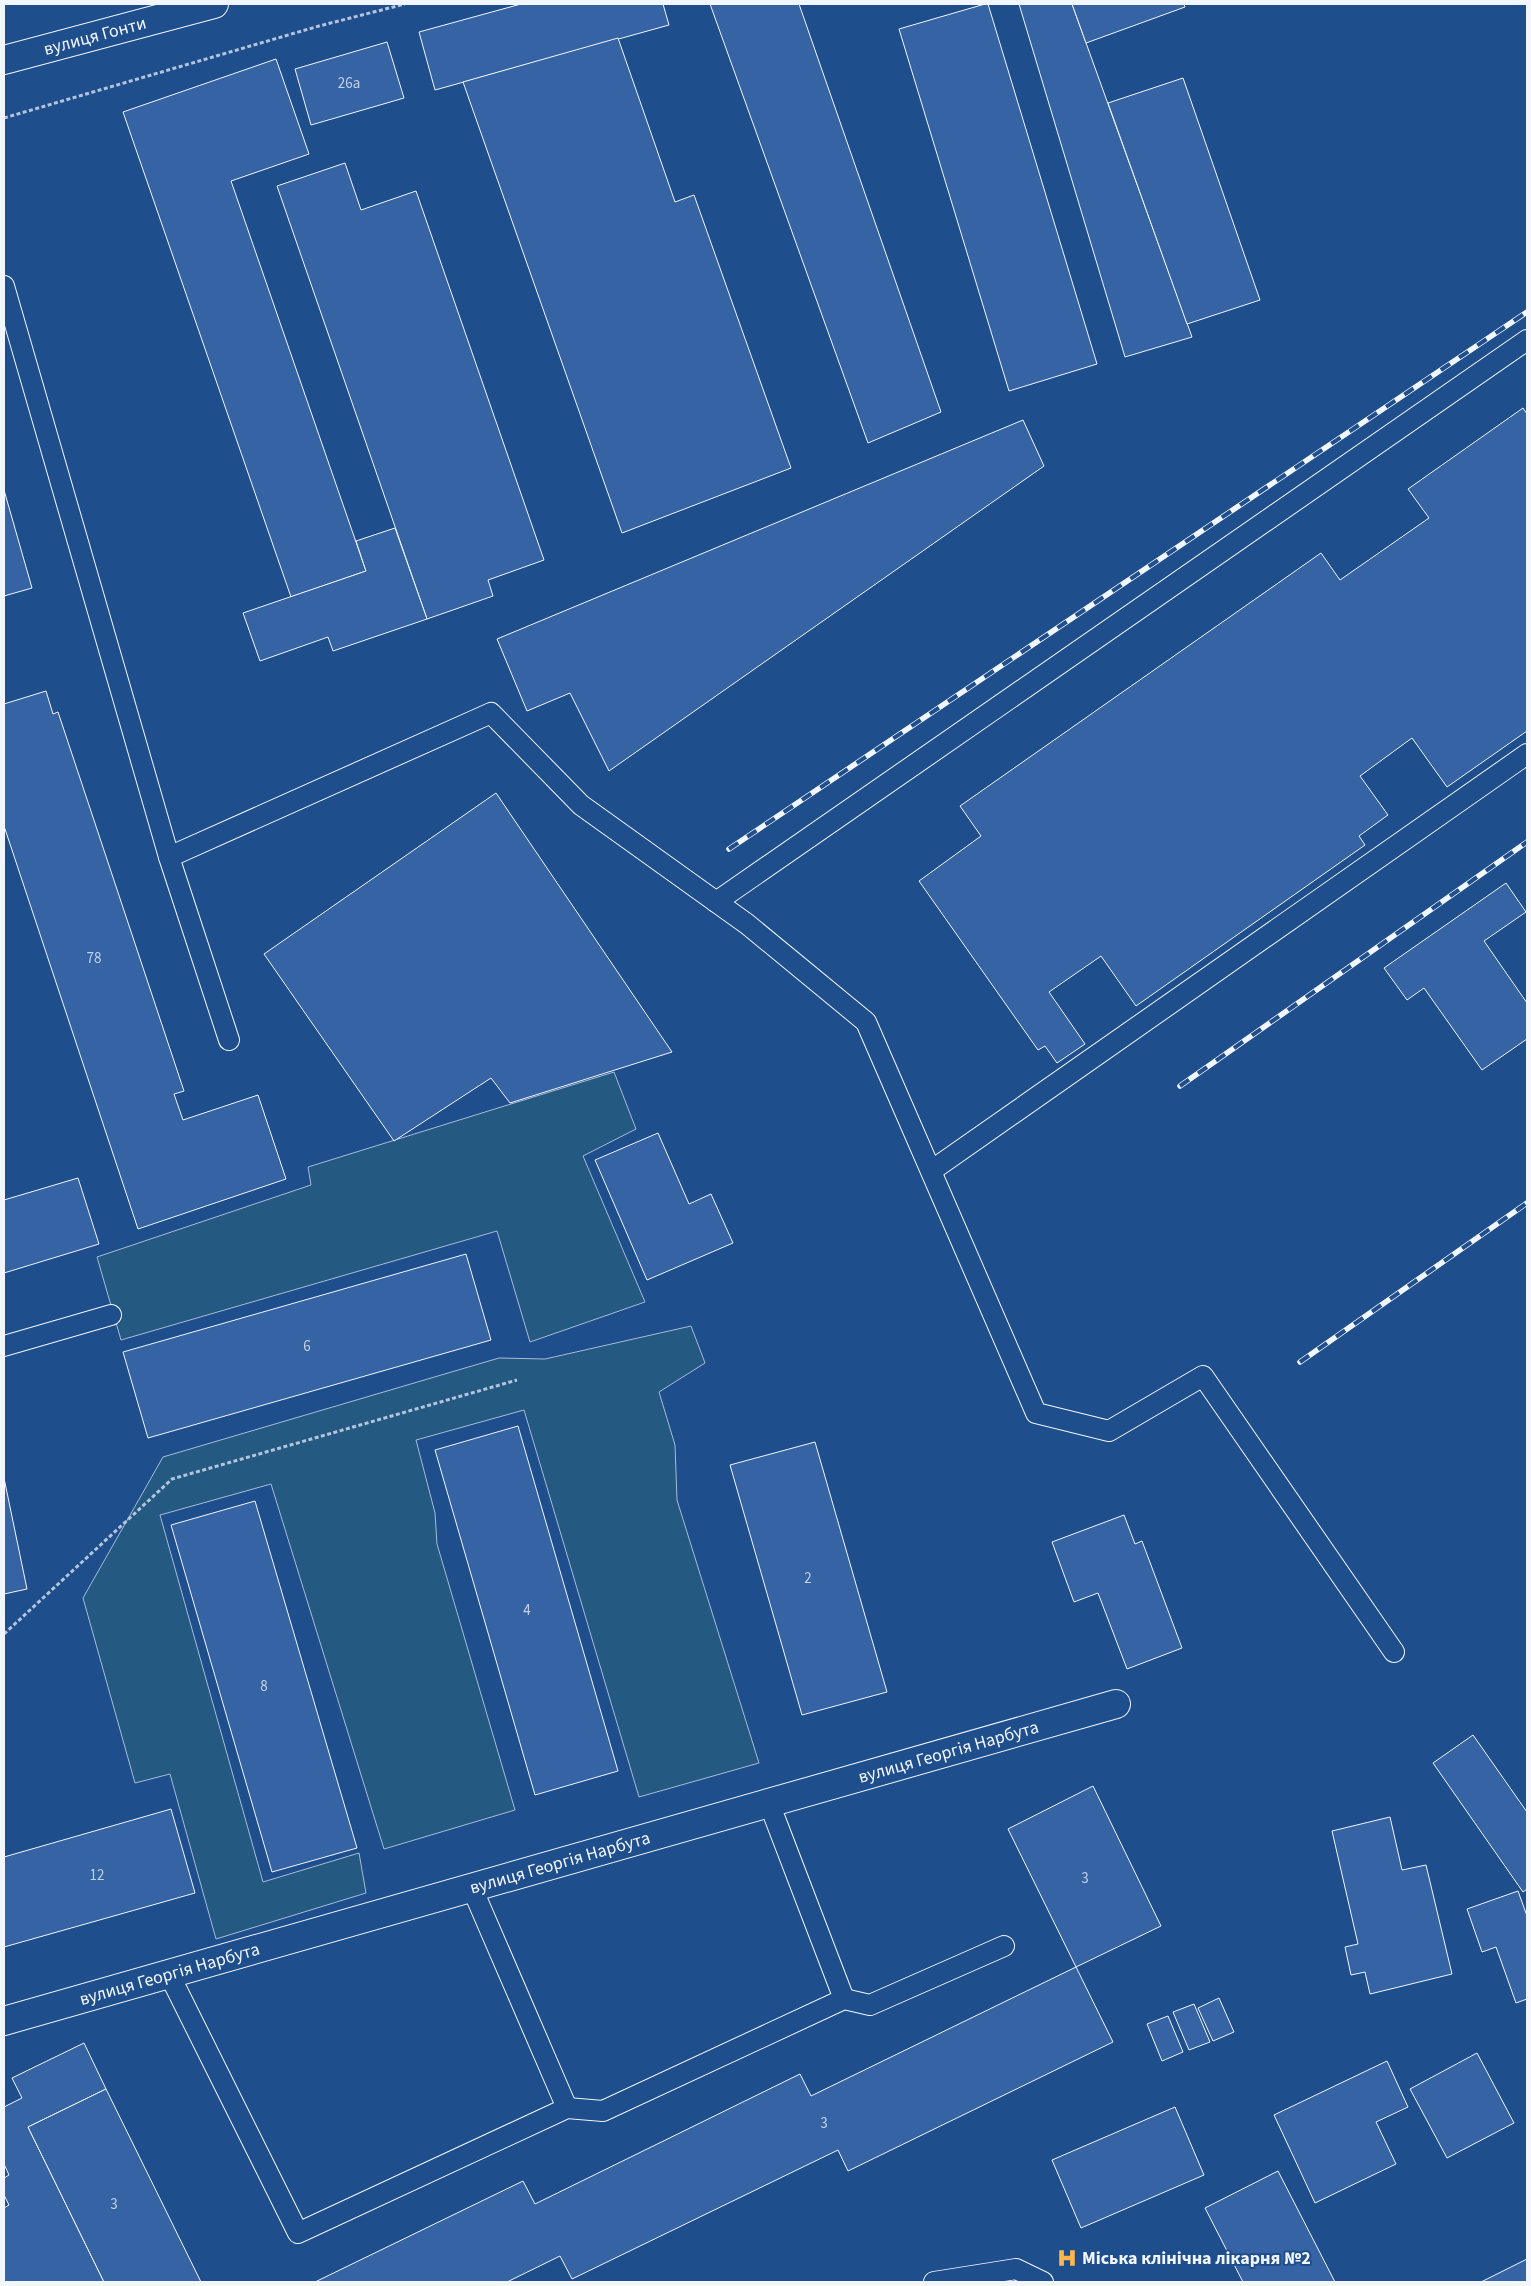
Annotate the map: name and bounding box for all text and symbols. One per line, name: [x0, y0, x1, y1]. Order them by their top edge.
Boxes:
street label: вулиця Гонти: [41, 11, 149, 62]
house number: 26а: [338, 73, 360, 94]
house number: 78: [87, 948, 101, 969]
house number: 6: [303, 1336, 311, 1357]
house number: 2: [804, 1568, 812, 1589]
house number: 4: [523, 1600, 531, 1621]
house number: 8: [260, 1676, 268, 1697]
street label: вулиця Георгія Нарбута: [855, 1715, 1042, 1790]
street label: вулиця Георгія Нарбута: [467, 1825, 653, 1901]
house number: 12: [90, 1865, 104, 1886]
house number: 3: [1081, 1868, 1089, 1889]
street label: вулиця Георгія Нарбута: [76, 1937, 263, 2012]
house number: 3: [820, 2113, 828, 2134]
house number: 3: [110, 2194, 118, 2215]
place label: Міська клінічна лікарня №2: [1082, 2246, 1311, 2271]
hospital icon: Міська клінічна лікарня №2: [1056, 2247, 1078, 2269]

